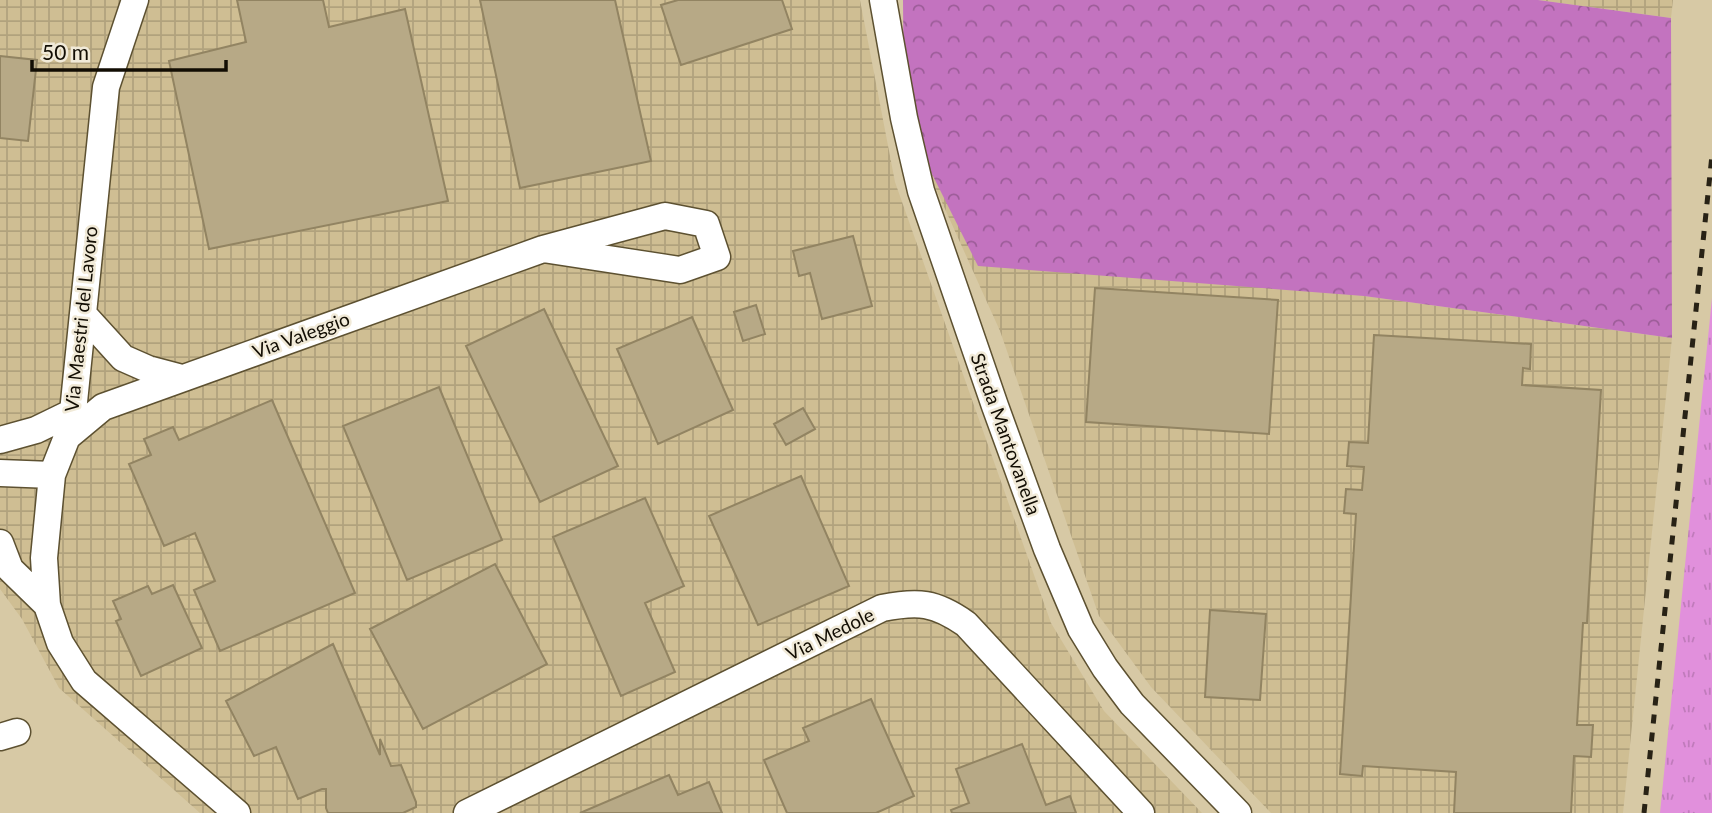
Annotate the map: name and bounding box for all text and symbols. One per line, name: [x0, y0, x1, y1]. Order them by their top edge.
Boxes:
scale bar: [32, 28, 226, 72]
text: 50 m: [42, 39, 89, 64]
street label: Via Maestri del Lavoro: [59, 225, 102, 413]
street label: Via Valeggio: [249, 306, 352, 363]
street label: Strada Mantovanella: [967, 350, 1046, 518]
street label: Via Medole: [782, 602, 878, 665]

